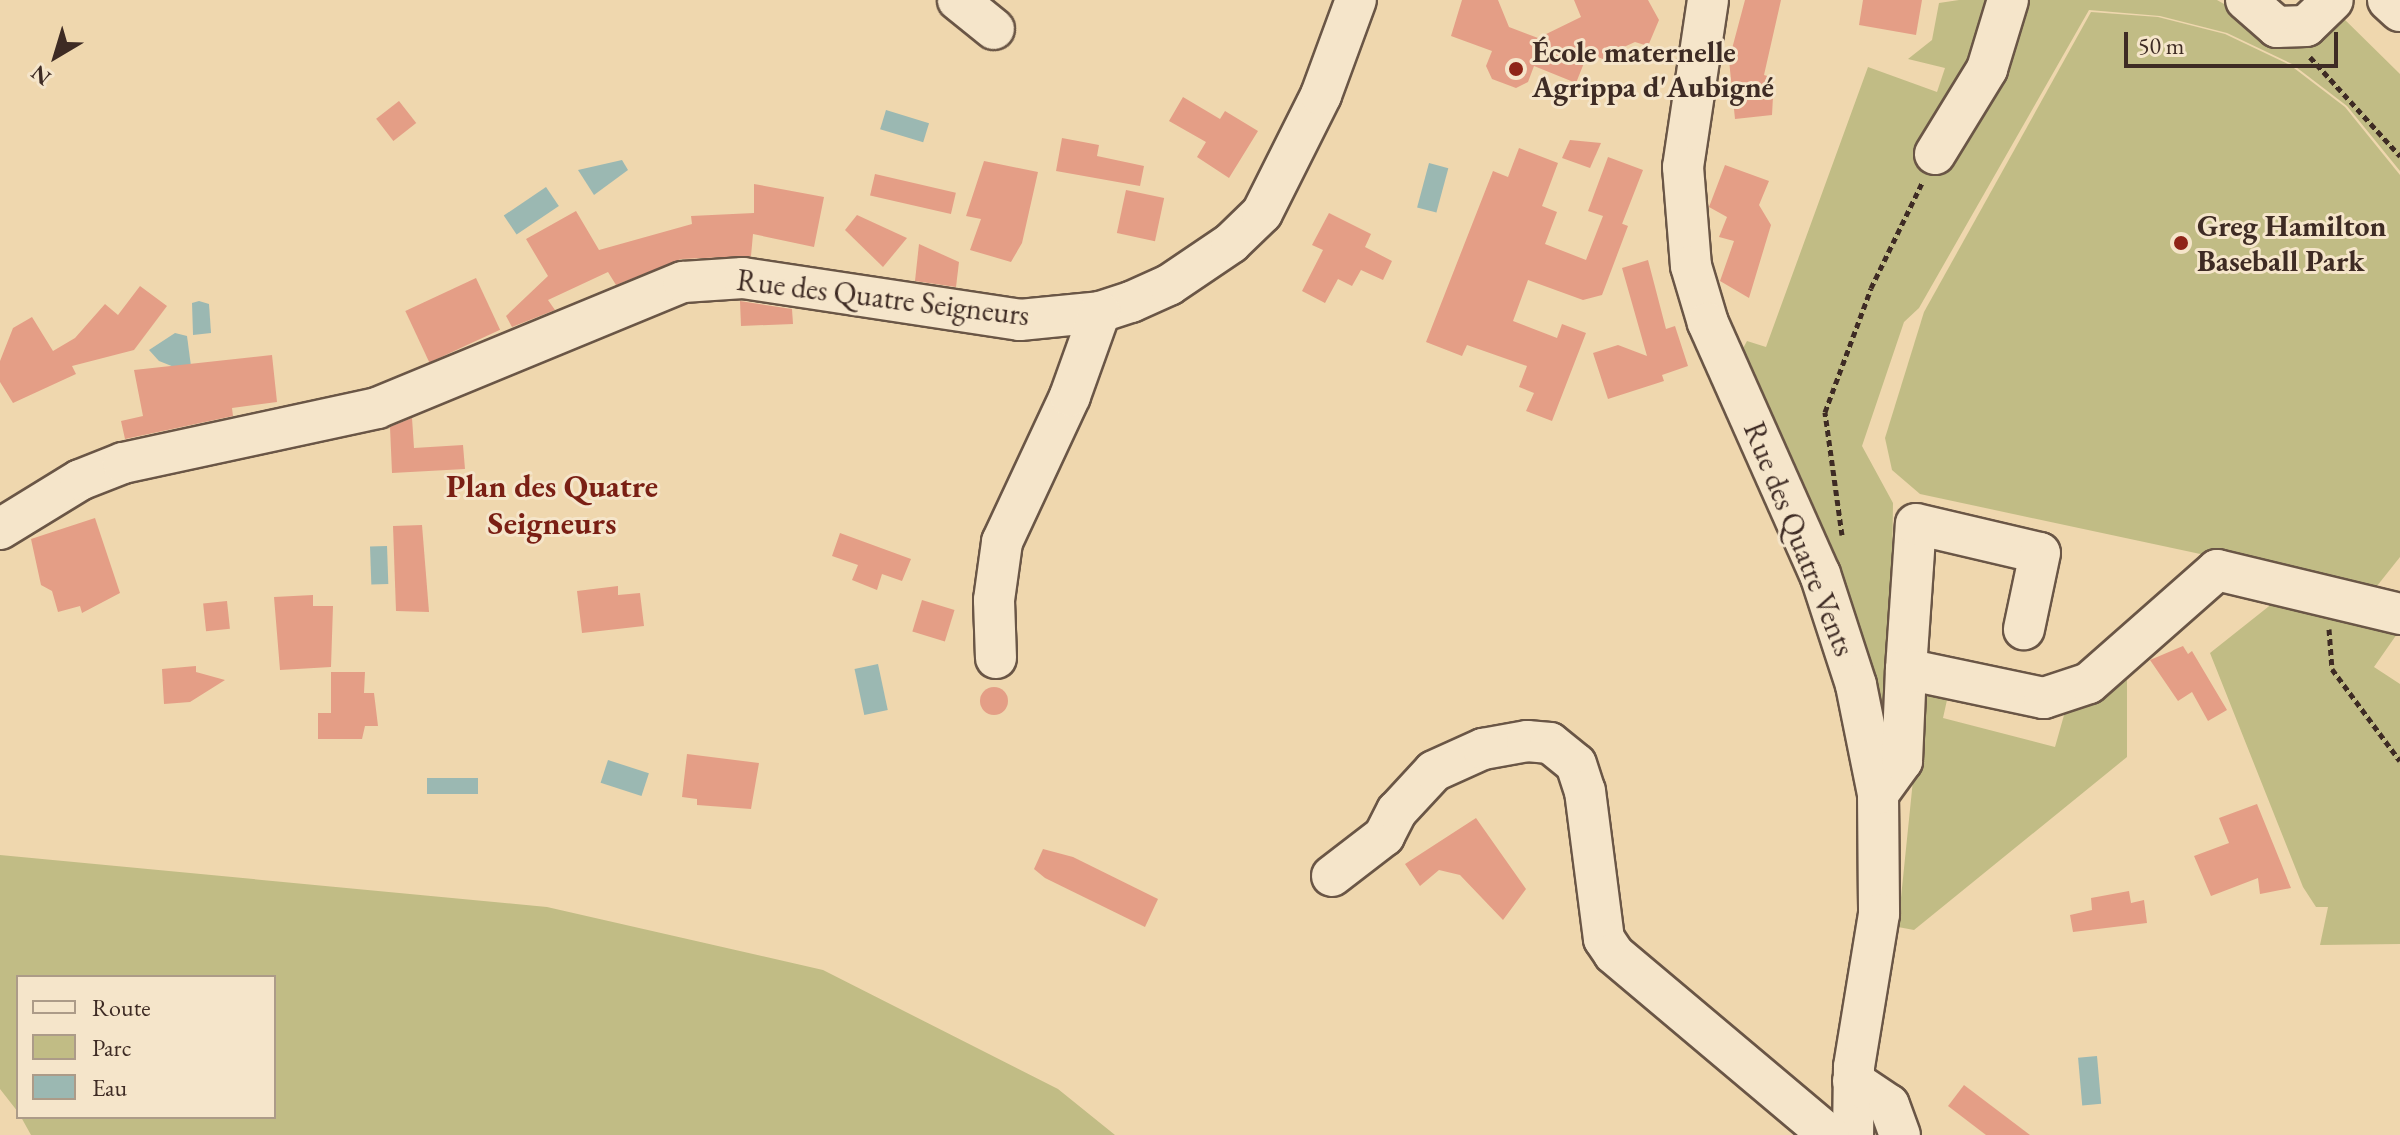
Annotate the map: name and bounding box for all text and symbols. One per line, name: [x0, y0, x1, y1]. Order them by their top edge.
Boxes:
north arrow: [16, 16, 96, 96]
scale bar: [2128, 16, 2342, 66]
text: 50 m: [2138, 30, 2185, 61]
place label: École maternelle Agrippa d'Aubigné: [1532, 34, 1774, 104]
text: N: [25, 58, 57, 92]
marker: École maternelle Agrippa d'Aubigné: [1507, 60, 1525, 78]
place label: Greg Hamilton Baseball Park: [2197, 208, 2386, 278]
marker: Greg Hamilton Baseball Park: [2172, 234, 2190, 252]
street label: Rue des Quatre Seigneurs: [735, 262, 1031, 334]
street label: Rue des Quatre Vents: [1736, 417, 1862, 661]
district label: Plan des Quatre Seigneurs: [446, 468, 658, 543]
legend: [16, 975, 276, 1119]
text: Route: [92, 992, 151, 1023]
text: Parc: [92, 1032, 131, 1063]
text: Eau: [92, 1072, 127, 1103]

